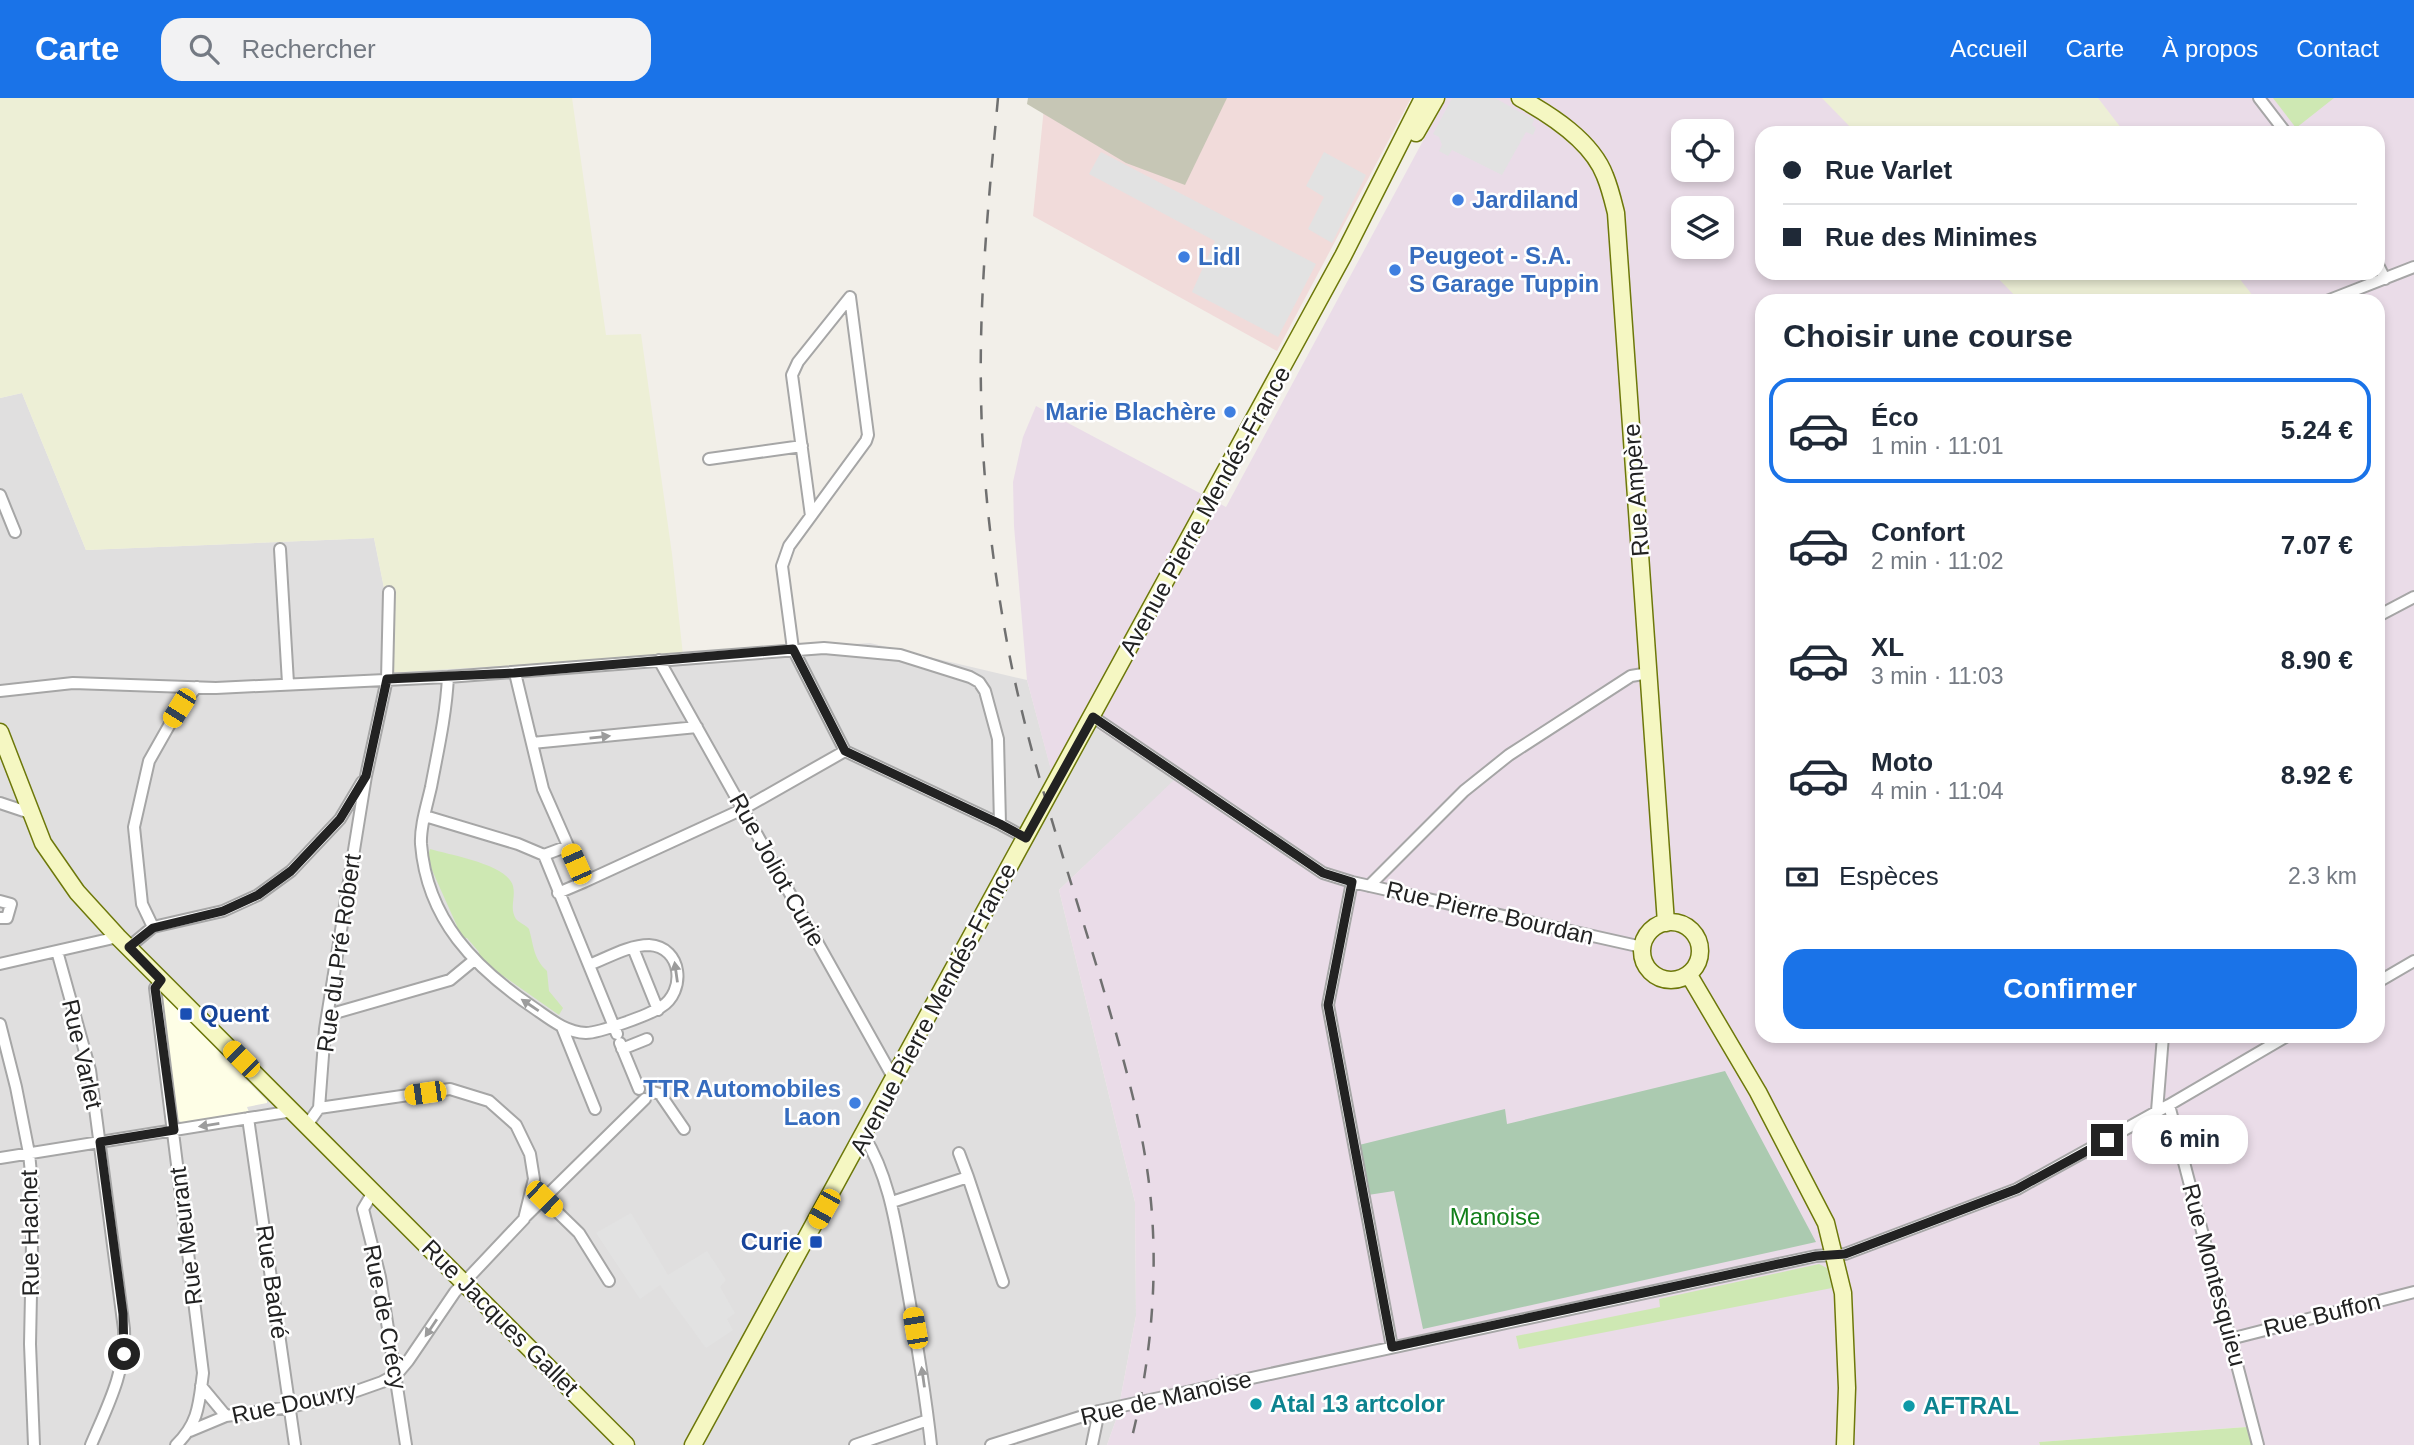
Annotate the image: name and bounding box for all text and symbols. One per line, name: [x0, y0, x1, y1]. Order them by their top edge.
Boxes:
search box: [161, 18, 651, 81]
text: Carte: [35, 30, 119, 67]
icon: search: [185, 30, 223, 68]
text: Rechercher: [241, 34, 376, 64]
text: Accueil: [1950, 35, 2028, 62]
text: Carte: [2066, 35, 2124, 62]
text: À propos: [2162, 35, 2258, 62]
text: Contact: [2296, 35, 2379, 62]
map controls: [1671, 119, 1734, 259]
button: locate: [1671, 119, 1734, 182]
text: Rue Varlet: [1825, 155, 1952, 185]
place label: Jardiland: [1472, 186, 1579, 213]
marker: Jardiland: [1450, 192, 1466, 208]
button: layers: [1671, 196, 1734, 259]
text: Rue des Minimes: [1825, 222, 2037, 252]
place label: Peugeot - S.A. S Garage Tuppin: [1409, 242, 1599, 297]
place label: Lidl: [1198, 243, 1241, 270]
marker: Lidl: [1176, 249, 1192, 265]
marker: Peugeot - S.A. S Garage Tuppin: [1387, 262, 1403, 278]
text: Choisir une course: [1783, 318, 2073, 354]
street label: Avenue Pierre Mendés-France: [1114, 361, 1295, 660]
place label: Marie Blachère: [1045, 398, 1216, 425]
icon: car: [1787, 399, 1850, 462]
text: Éco: [1871, 402, 1919, 432]
marker: Marie Blachère: [1222, 404, 1238, 420]
text: 5.24 €: [2281, 415, 2353, 445]
street label: Rue Ampère: [1617, 423, 1654, 558]
text: 1 min · 11:01: [1871, 433, 2004, 459]
icon: car: [1787, 514, 1850, 577]
text: Confort: [1871, 517, 1965, 547]
text: 7.07 €: [2281, 530, 2353, 560]
text: 2 min · 11:02: [1871, 548, 2004, 574]
icon: car: [1787, 629, 1850, 692]
text: XL: [1871, 632, 1904, 662]
text: 8.90 €: [2281, 645, 2353, 675]
text: 3 min · 11:03: [1871, 663, 2004, 689]
car: [159, 685, 200, 731]
one-way arrow: [589, 731, 611, 742]
icon: car: [1787, 744, 1850, 807]
text: Moto: [1871, 747, 1933, 777]
text: 8.92 €: [2281, 760, 2353, 790]
text: 4 min · 11:04: [1871, 778, 2004, 804]
street label: Rue Joliot Curie: [724, 789, 831, 951]
car: [558, 841, 595, 887]
street label: Rue du Pré Robert: [311, 852, 366, 1054]
street label: Avenue Pierre Mendés-France: [844, 858, 1021, 1159]
icon: cash: [1783, 858, 1821, 896]
text: Espèces: [1839, 861, 1939, 891]
text: 2.3 km: [2288, 863, 2357, 889]
street label: Rue Pierre Bourdan: [1384, 875, 1596, 950]
button: Confirmer: [1783, 949, 2357, 1029]
one-way arrow: [670, 961, 681, 983]
street label: Rue Varlet: [57, 996, 108, 1112]
one-way arrow: [521, 998, 539, 1012]
place label: Quent: [200, 1000, 269, 1027]
marker: Quent: [178, 1006, 194, 1022]
car: [219, 1037, 264, 1081]
place label: TTR Automobiles Laon: [643, 1075, 841, 1130]
car: [403, 1080, 448, 1106]
marker: TTR Automobiles Laon: [847, 1095, 863, 1111]
callout: 6 min: [2132, 1116, 2247, 1164]
one-way arrow: [198, 1120, 220, 1131]
route end: [2091, 1124, 2123, 1156]
text: 6 min: [2160, 1126, 2220, 1152]
street label: Rue Meurant: [164, 1165, 207, 1307]
street label: Rue Hachet: [15, 1169, 44, 1297]
car: [522, 1177, 567, 1221]
street label: Rue Montesquieu: [2177, 1181, 2252, 1369]
car: [805, 1186, 844, 1232]
park label: Manoise: [1450, 1203, 1540, 1230]
street label: Rue Badré: [251, 1223, 294, 1341]
place label: Curie: [741, 1228, 802, 1255]
street label: Rue Jacques Gallet: [417, 1234, 584, 1401]
marker: Curie: [808, 1234, 824, 1250]
street label: Rue de Crécy: [358, 1242, 413, 1391]
street label: Rue Buffon: [2261, 1287, 2383, 1342]
car: [902, 1305, 929, 1351]
one-way arrow: [424, 1318, 437, 1338]
route start: [108, 1338, 140, 1370]
street label: Rue de Manoise: [1078, 1365, 1254, 1430]
one-way arrow: [917, 1366, 928, 1388]
street label: Rue Douvry: [229, 1376, 359, 1429]
place label: Atal 13 artcolor: [1270, 1390, 1445, 1417]
place label: AFTRAL: [1923, 1392, 2019, 1419]
marker: Atal 13 artcolor: [1248, 1396, 1264, 1412]
marker: AFTRAL: [1901, 1398, 1917, 1414]

